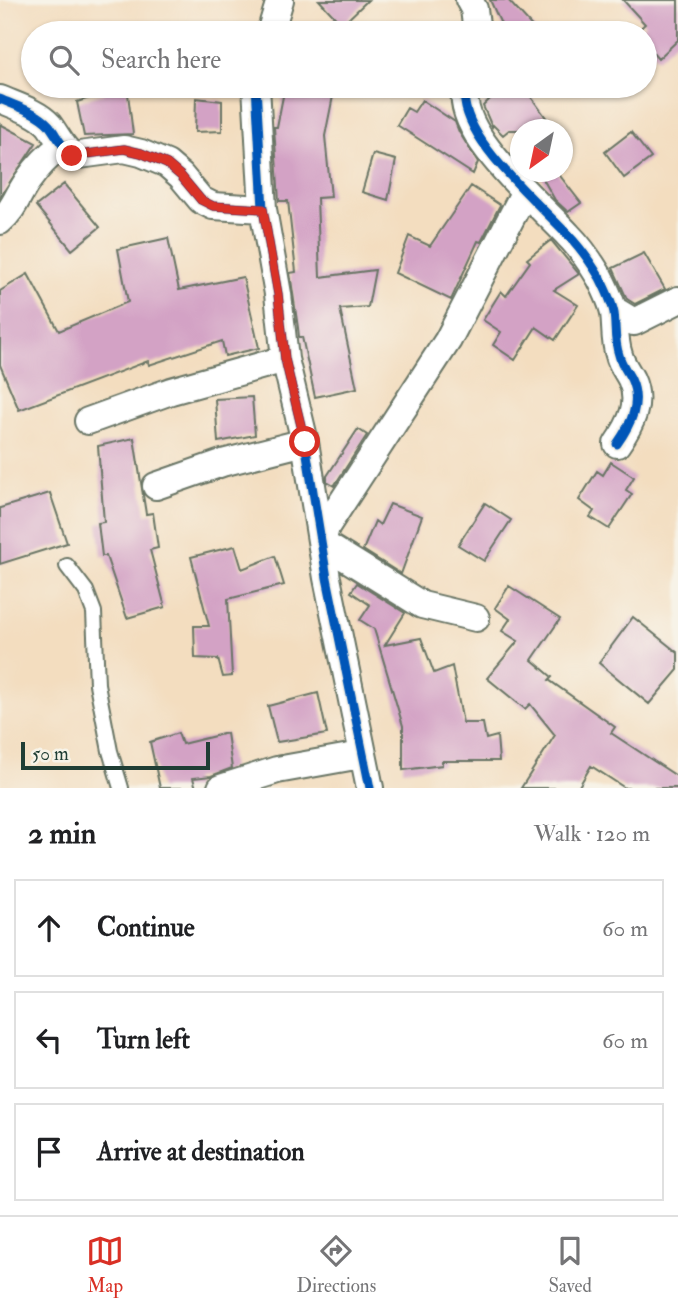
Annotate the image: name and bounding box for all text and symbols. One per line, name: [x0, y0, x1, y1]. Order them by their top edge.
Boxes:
search box: [21, 21, 657, 98]
icon: search: [45, 41, 83, 79]
text: Search here: [101, 44, 221, 76]
north arrow: [510, 119, 573, 182]
route end: [56, 140, 87, 171]
route start: [289, 426, 320, 457]
scale bar: [21, 739, 210, 771]
text: 50 m: [32, 742, 69, 766]
text: 2 min: [28, 815, 96, 852]
text: Walk · 120 m: [534, 819, 650, 848]
icon: ahead: [30, 909, 68, 947]
text: Continue: [97, 912, 195, 944]
text: 60 m: [602, 914, 648, 943]
icon: left: [30, 1021, 68, 1059]
text: Turn left: [97, 1024, 190, 1056]
text: 60 m: [602, 1026, 648, 1055]
icon: arrive: [30, 1133, 68, 1171]
text: Arrive at destination: [97, 1136, 305, 1168]
tab: Map: [86, 1232, 124, 1298]
tab: Directions: [296, 1232, 376, 1298]
tab: Saved: [548, 1232, 592, 1298]

